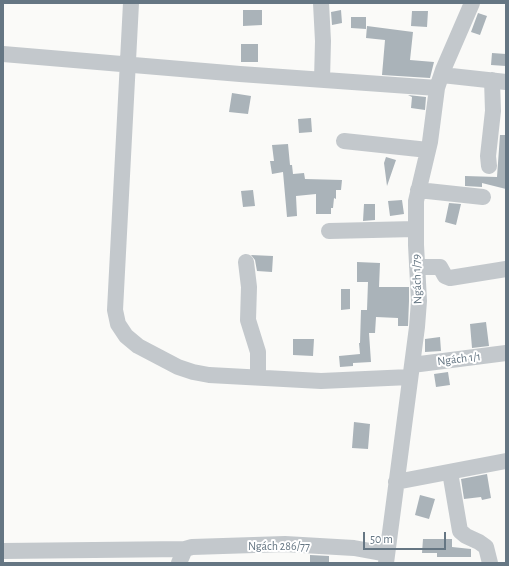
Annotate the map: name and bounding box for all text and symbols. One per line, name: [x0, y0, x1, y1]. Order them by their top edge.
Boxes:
street label: Ngách 1/79: [409, 254, 425, 304]
street label: Ngách 1/1: [436, 349, 482, 369]
scale bar: [365, 524, 448, 550]
text: 50 m: [370, 533, 393, 545]
street label: Ngách 286/77: [248, 539, 310, 553]

